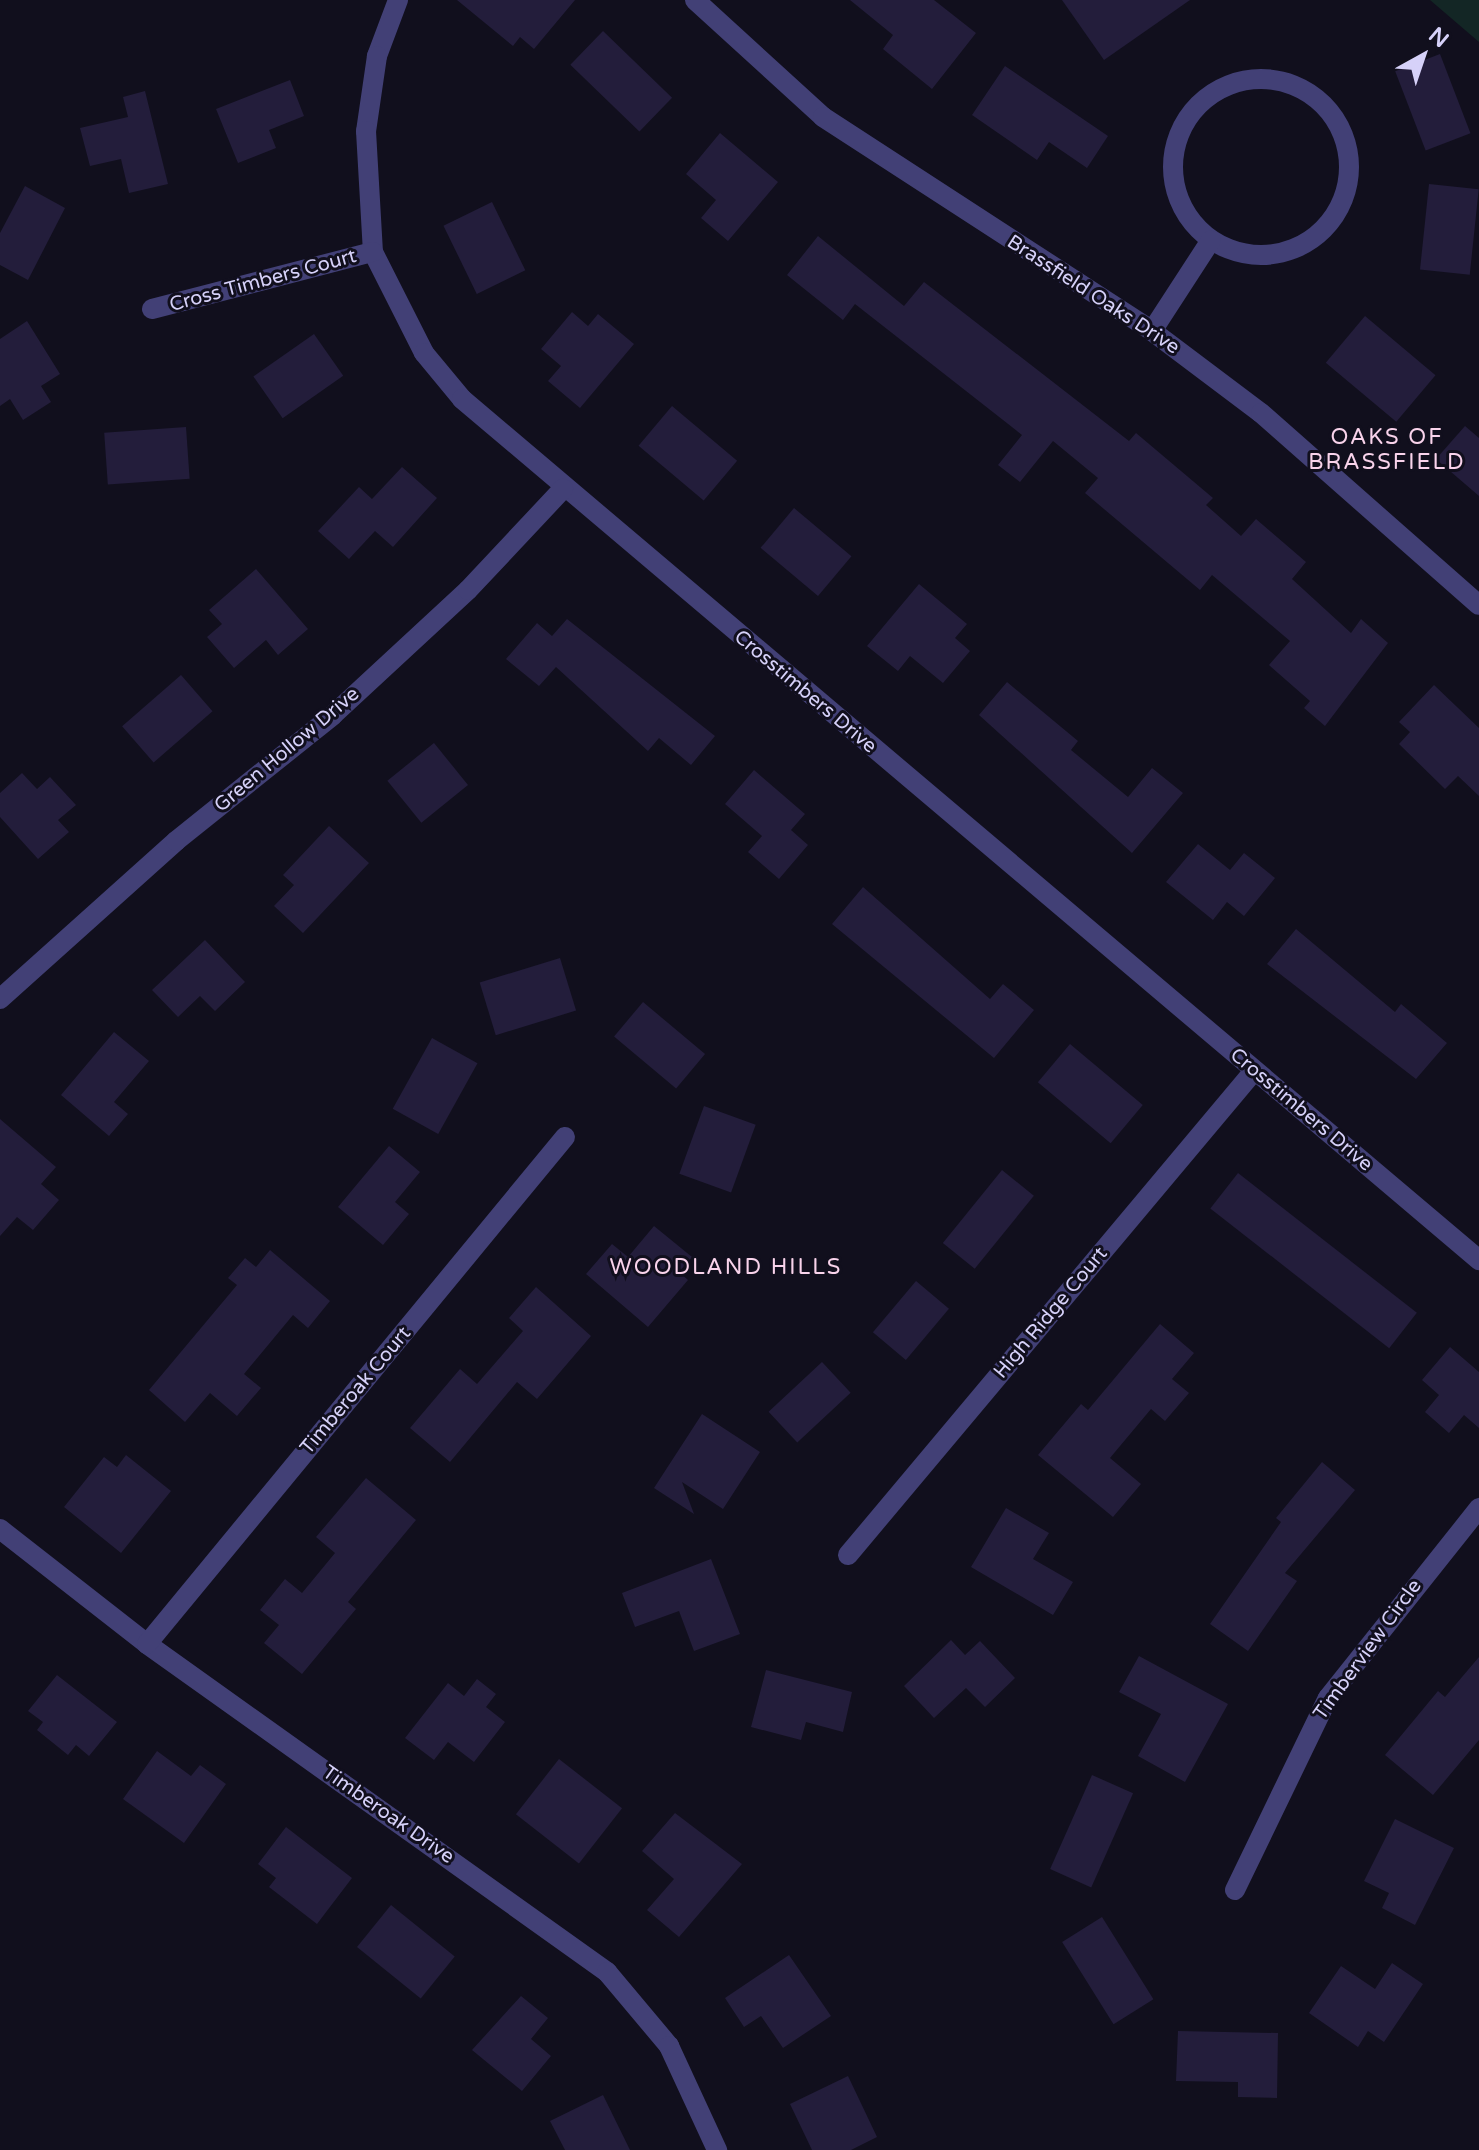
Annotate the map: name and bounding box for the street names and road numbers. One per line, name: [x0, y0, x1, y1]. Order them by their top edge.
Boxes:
street label: Brassfield Oaks Drive: [1002, 230, 1184, 360]
street label: Cross Timbers Court: [167, 244, 359, 318]
street label: Crosstimbers Drive: [729, 625, 881, 759]
street label: Green Hollow Drive: [210, 682, 364, 818]
street label: Crosstimbers Drive: [1225, 1043, 1377, 1177]
street label: High Ridge Court: [989, 1242, 1113, 1384]
street label: Timberoak Court: [296, 1322, 416, 1460]
street label: Timberview Circle: [1309, 1575, 1427, 1725]
street label: Timberoak Drive: [317, 1761, 459, 1869]

